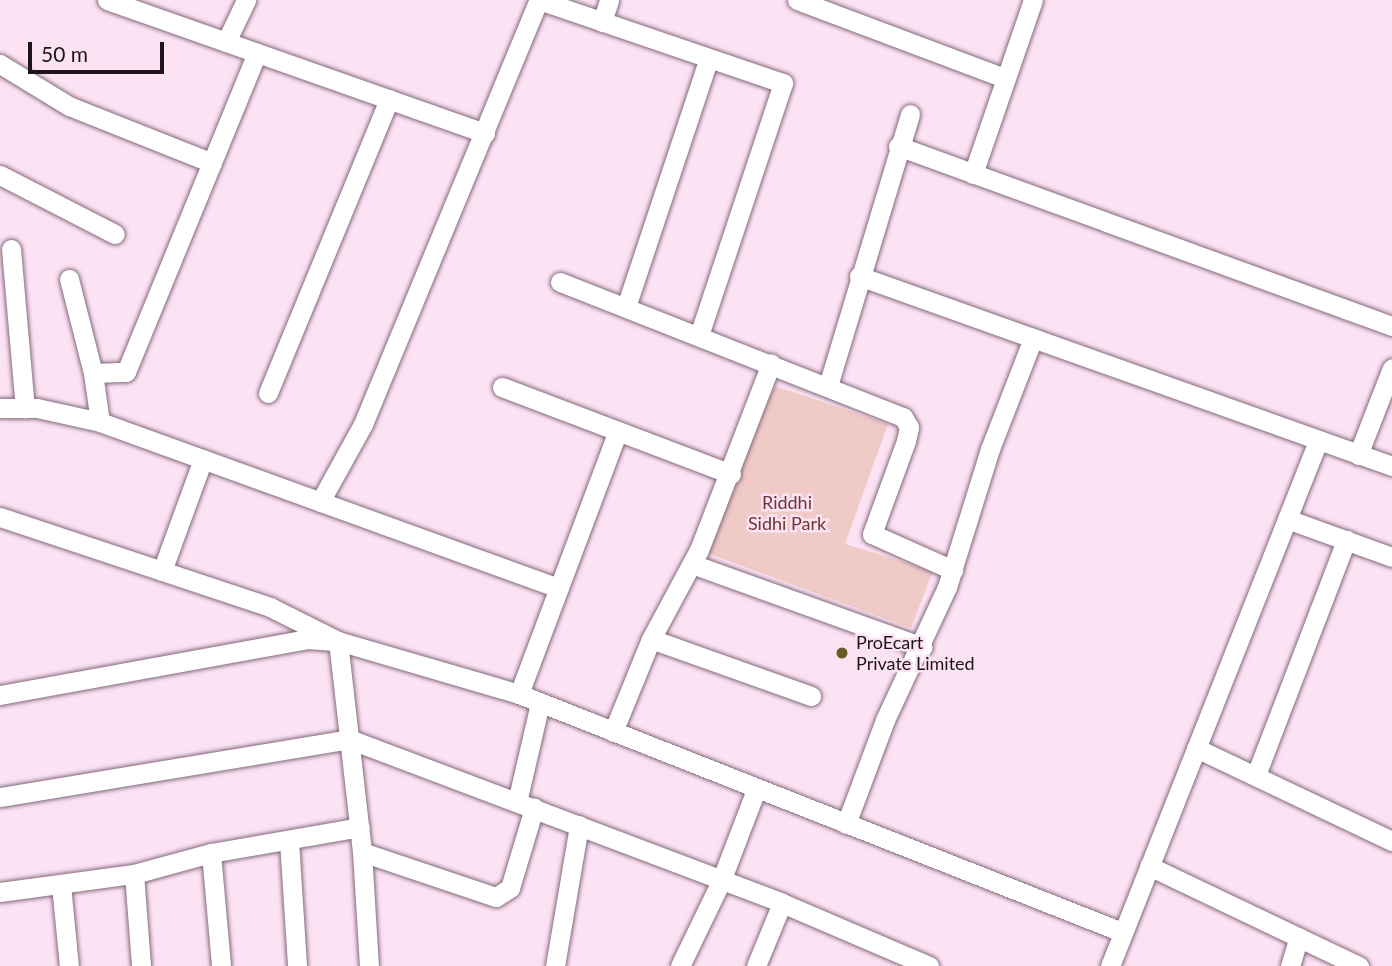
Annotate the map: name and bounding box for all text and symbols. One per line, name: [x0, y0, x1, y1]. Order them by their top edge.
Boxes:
scale bar: [32, 28, 168, 72]
text: 50 m: [41, 41, 88, 66]
park label: Riddhi Sidhi Park: [748, 492, 826, 534]
place label: ProEcart Private Limited: [856, 632, 975, 674]
marker: ProEcart Private Limited: [834, 645, 850, 661]

